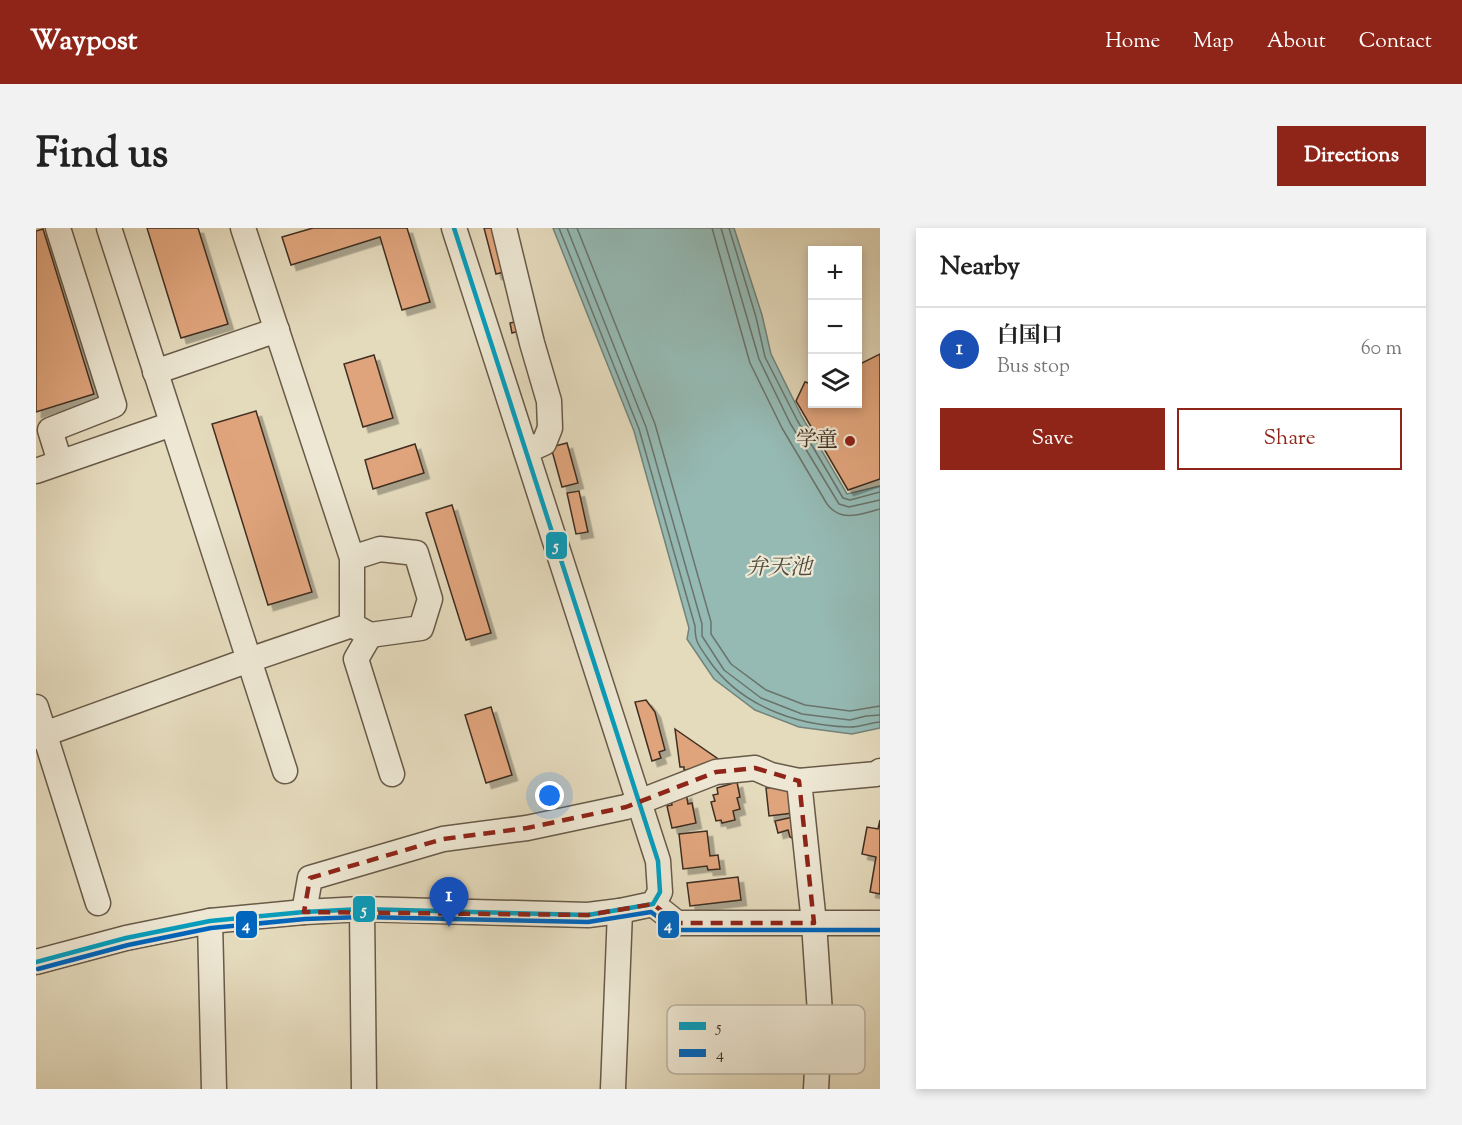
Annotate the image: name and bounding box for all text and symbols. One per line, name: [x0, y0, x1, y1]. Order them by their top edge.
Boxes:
text: Waypost: [30, 22, 137, 62]
text: Home: [1105, 27, 1160, 57]
text: Map: [1193, 27, 1234, 57]
text: About: [1267, 27, 1326, 57]
text: Contact: [1359, 27, 1432, 57]
text: Find us: [36, 126, 168, 186]
button: Directions: [1277, 126, 1426, 186]
map controls: [808, 246, 862, 408]
button: +: [808, 246, 862, 300]
text: Nearby: [940, 249, 1020, 286]
button: −: [808, 300, 862, 354]
text: 白国口: [997, 321, 1063, 353]
text: 1: [956, 335, 963, 364]
text: 60 m: [1361, 335, 1402, 364]
text: Bus stop: [997, 353, 1070, 382]
button: layers: [808, 354, 862, 408]
button: Save: [940, 408, 1165, 470]
button: Share: [1177, 408, 1402, 470]
place label: 学童: [796, 426, 838, 456]
marker: 学童: [843, 434, 857, 448]
line badge: 5: [545, 531, 568, 560]
text: 5: [551, 536, 559, 559]
water label: 弁天池: [746, 553, 815, 585]
your location: [535, 781, 564, 810]
pin: 1: [430, 878, 468, 927]
line badge: 5: [352, 895, 376, 923]
text: 5: [359, 900, 367, 923]
line badge: 4: [235, 910, 258, 939]
line badge: 4: [657, 910, 680, 939]
text: 4: [241, 915, 250, 938]
text: 4: [663, 915, 672, 938]
legend: [667, 1005, 865, 1074]
text: 5: [715, 1017, 722, 1040]
text: 4: [716, 1044, 724, 1067]

